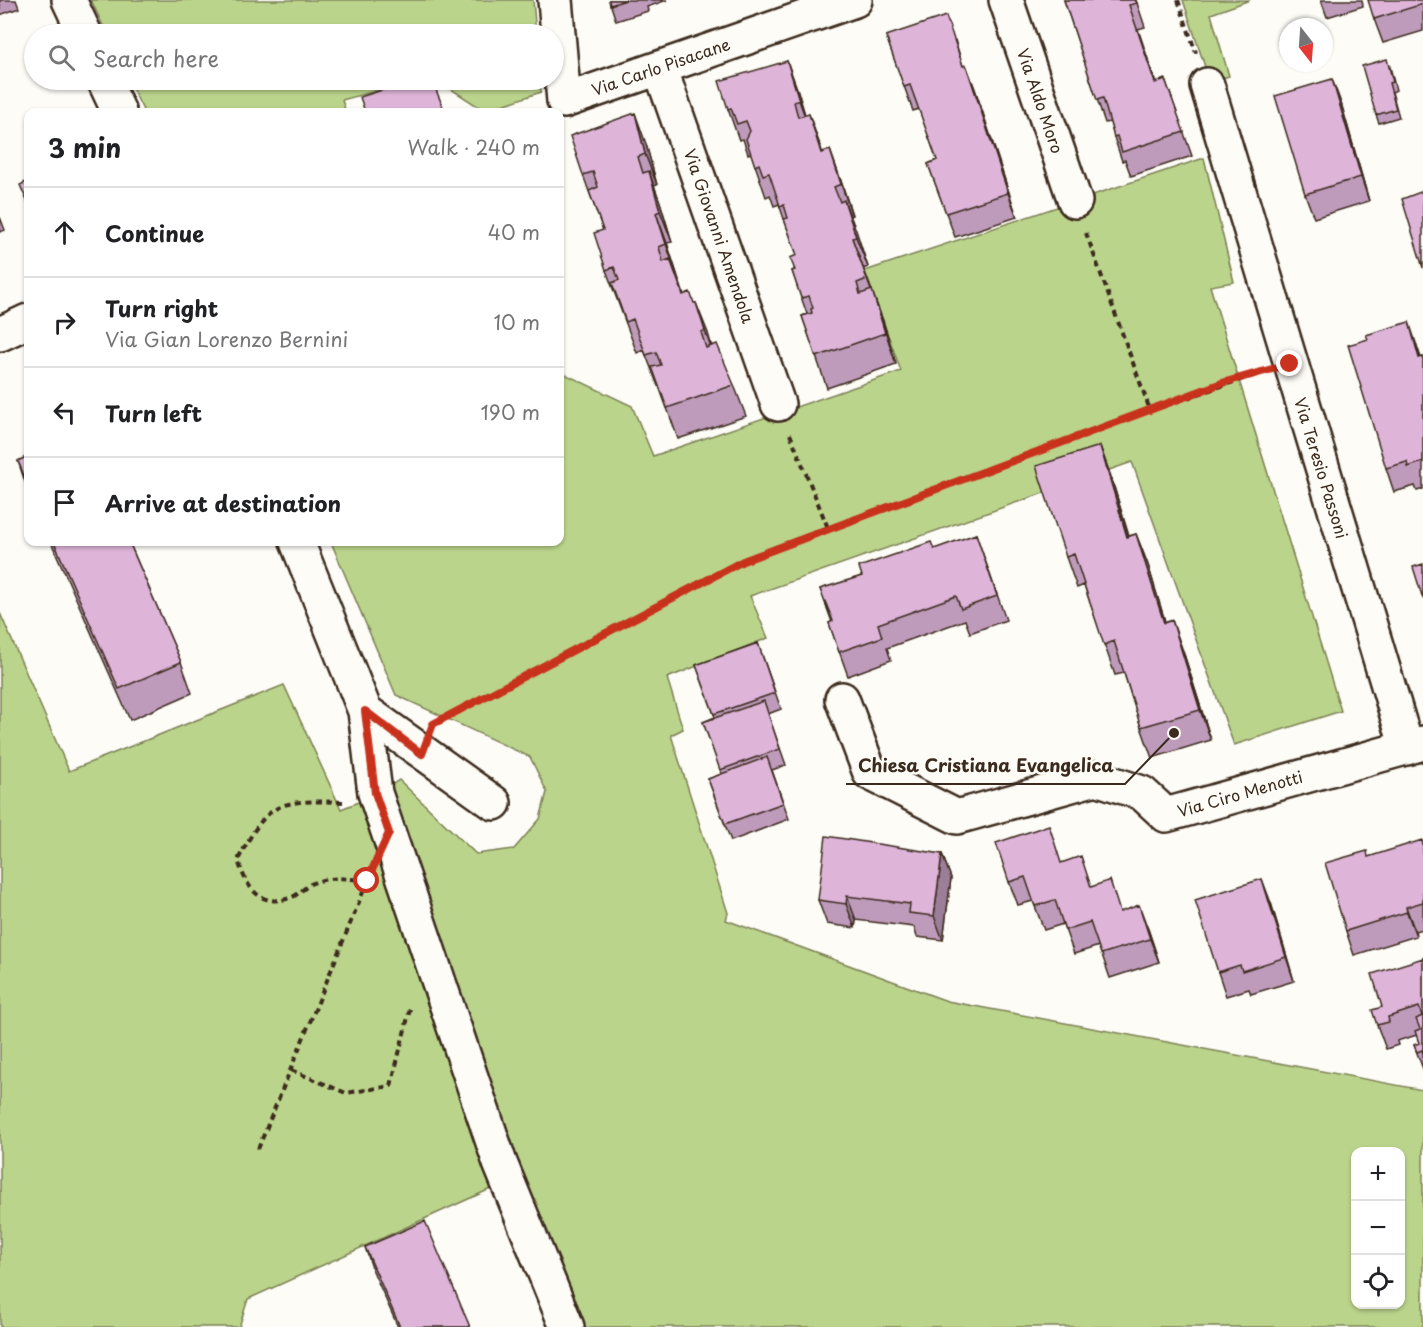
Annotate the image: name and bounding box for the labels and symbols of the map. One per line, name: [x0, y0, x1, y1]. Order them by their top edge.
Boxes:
north arrow: [1279, 18, 1333, 72]
street label: Via Carlo Pisacane: [588, 31, 733, 101]
street label: Via Aldo Moro: [1012, 45, 1070, 157]
street label: Via Giovanni Amendola: [679, 145, 761, 326]
route end: [1276, 350, 1302, 376]
street label: Via Teresio Passoni: [1289, 394, 1355, 541]
callout: Chiesa Cristiana Evangelica: [846, 748, 1125, 784]
text: Chiesa Cristiana Evangelica: [858, 751, 1114, 778]
street label: Via Ciro Menotti: [1174, 764, 1305, 822]
route start: [353, 867, 379, 893]

